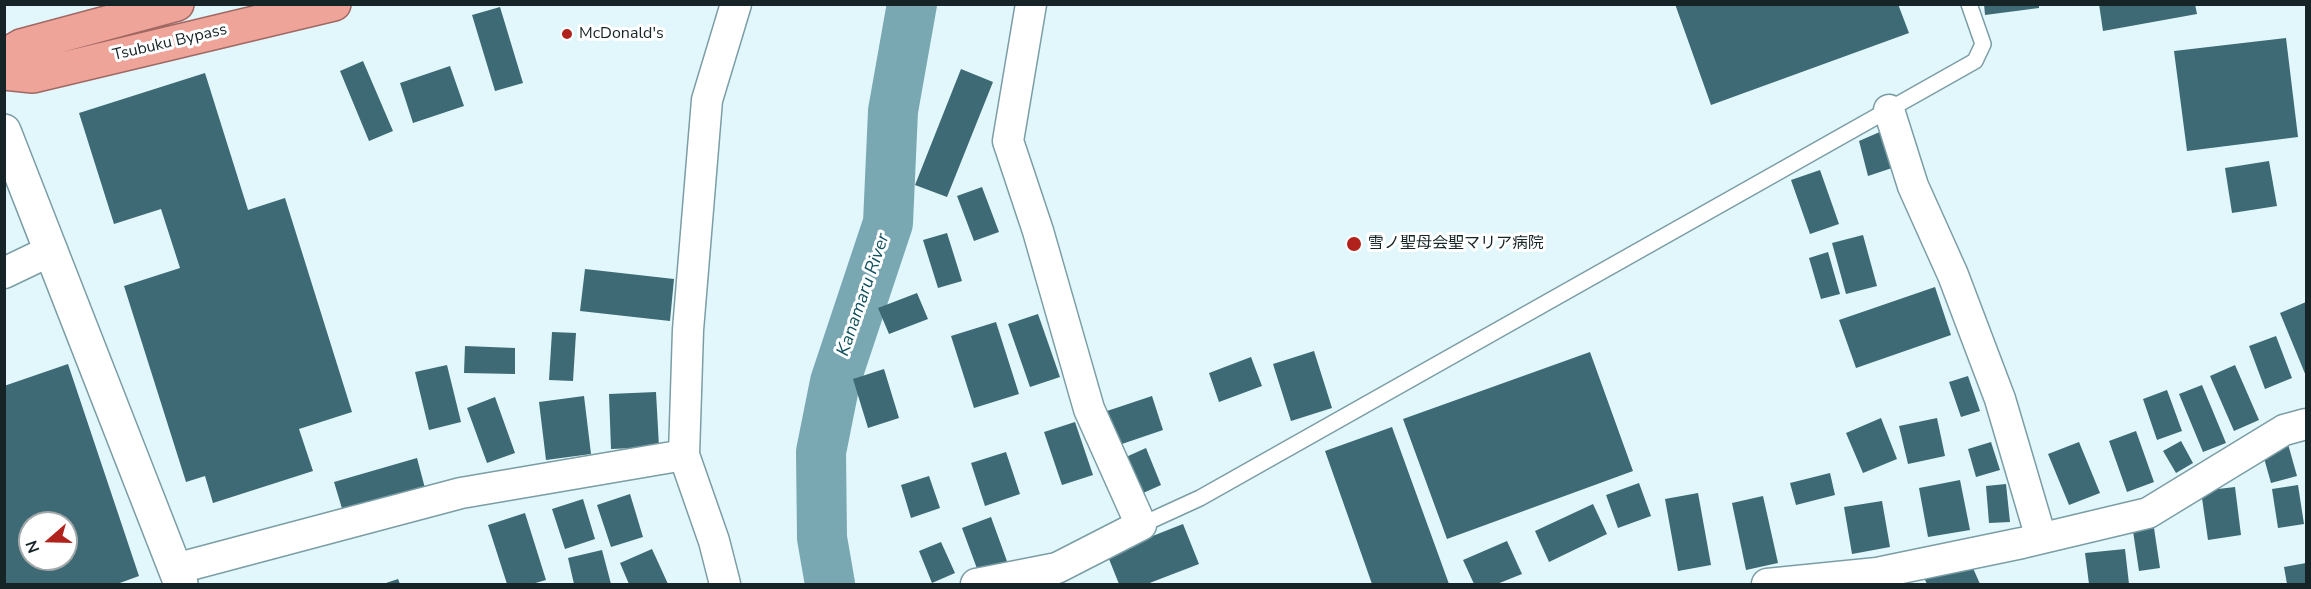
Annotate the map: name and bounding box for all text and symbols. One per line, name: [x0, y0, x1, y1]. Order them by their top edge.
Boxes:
street label: Tsubuku Bypass: [111, 21, 229, 65]
place label: McDonald's: [579, 24, 664, 44]
marker: McDonald's: [560, 27, 574, 41]
water label: Kanamaru River: [833, 231, 895, 359]
place label: 雪ノ聖母会聖マリア病院: [1368, 234, 1544, 254]
marker: 雪ノ聖母会聖マリア病院: [1345, 235, 1363, 253]
north arrow: [18, 511, 78, 571]
text: N: [21, 537, 45, 556]

